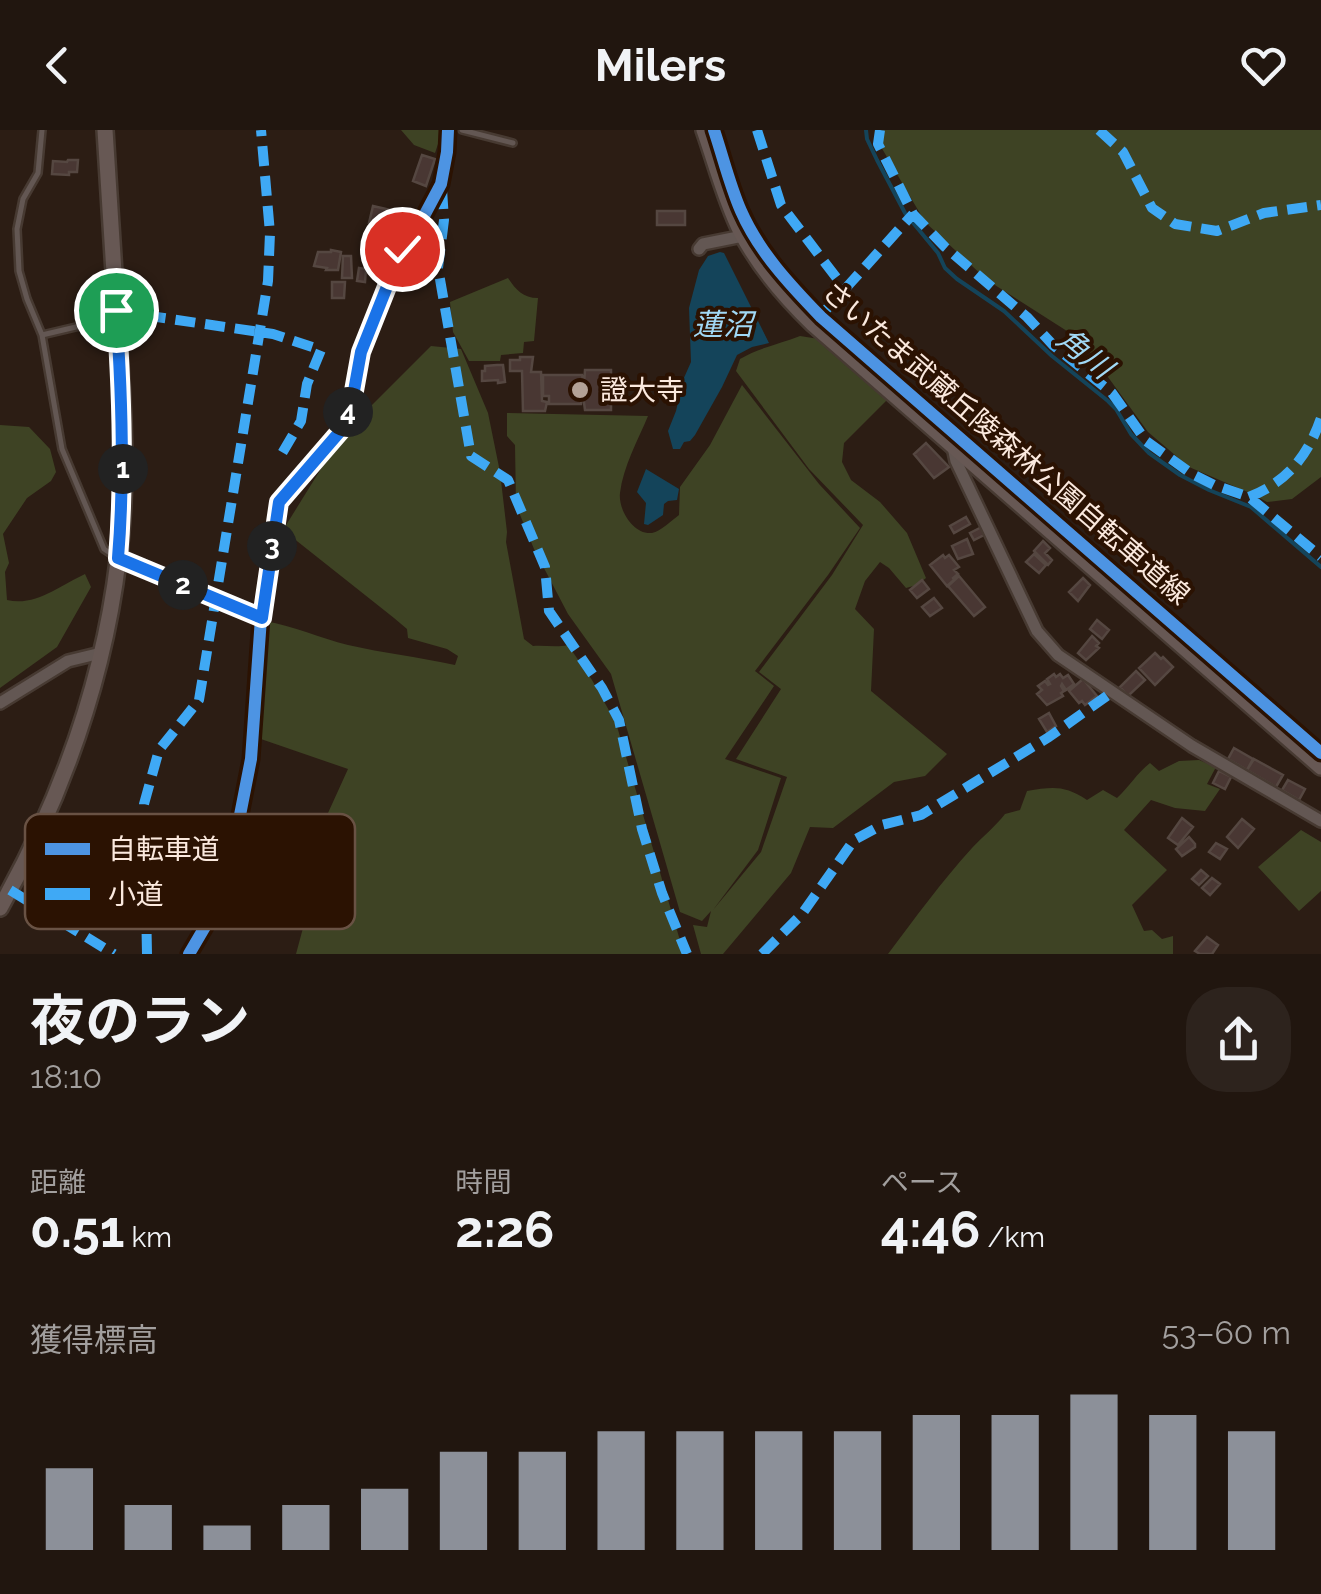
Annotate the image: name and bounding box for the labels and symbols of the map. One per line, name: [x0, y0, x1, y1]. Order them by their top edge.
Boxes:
pin: [360, 207, 445, 292]
pin: [74, 268, 159, 353]
street label: さいたま武蔵丘陵森林公園自転車道線: [816, 275, 1196, 611]
water label: 蓮沼: [693, 307, 757, 342]
water label: 角川: [1051, 321, 1122, 387]
place label: 證大寺: [600, 374, 684, 407]
marker: 證大寺: [569, 379, 591, 401]
pin: 4: [323, 387, 373, 437]
pin: 1: [98, 444, 148, 494]
pin: 3: [247, 521, 297, 571]
pin: 2: [158, 560, 208, 610]
legend: [25, 814, 355, 929]
text: 自転車道: [108, 833, 220, 866]
text: 小道: [108, 878, 164, 911]

